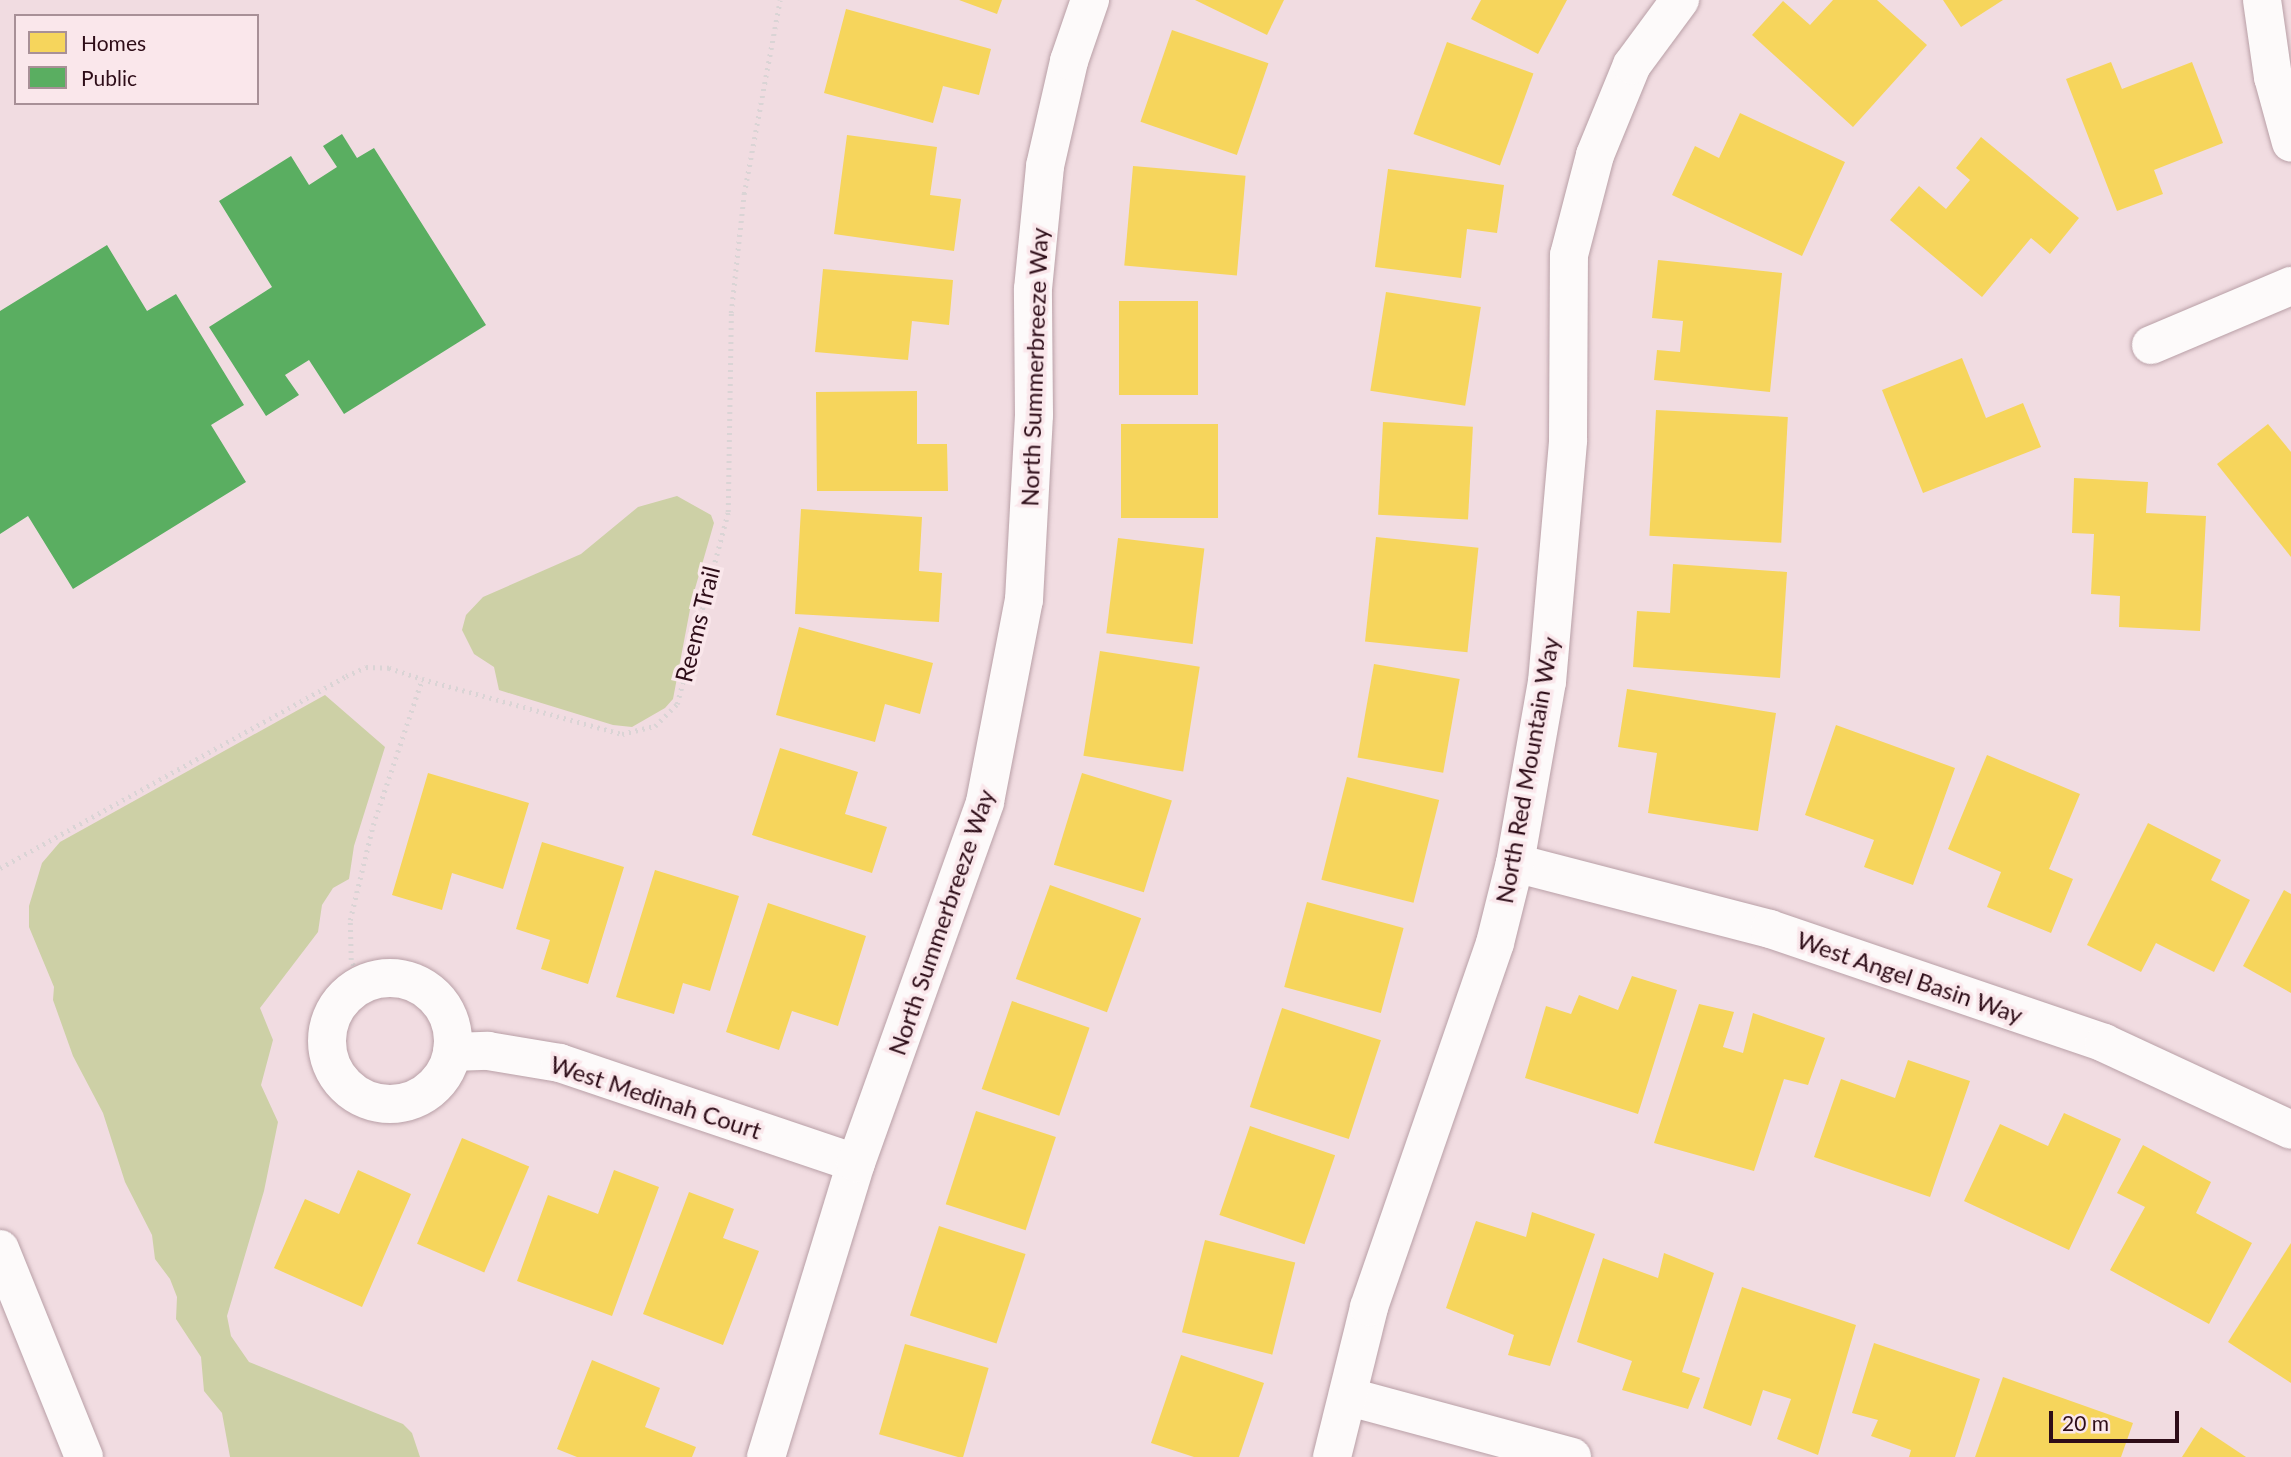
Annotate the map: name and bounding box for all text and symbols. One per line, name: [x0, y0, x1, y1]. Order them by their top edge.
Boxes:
legend: [14, 14, 259, 105]
text: Homes: [81, 30, 146, 55]
text: Public: [81, 65, 137, 90]
street label: North Summerbreeze Way: [1015, 227, 1053, 507]
street label: Reems Trail: [669, 563, 725, 685]
street label: North Red Mountain Way: [1489, 634, 1565, 906]
street label: North Summerbreeze Way: [882, 785, 1000, 1059]
street label: West Angel Basin Way: [1793, 925, 2027, 1029]
street label: West Medinah Court: [547, 1049, 765, 1145]
scale bar: [2053, 1398, 2182, 1442]
text: 20 m: [2062, 1410, 2109, 1435]

